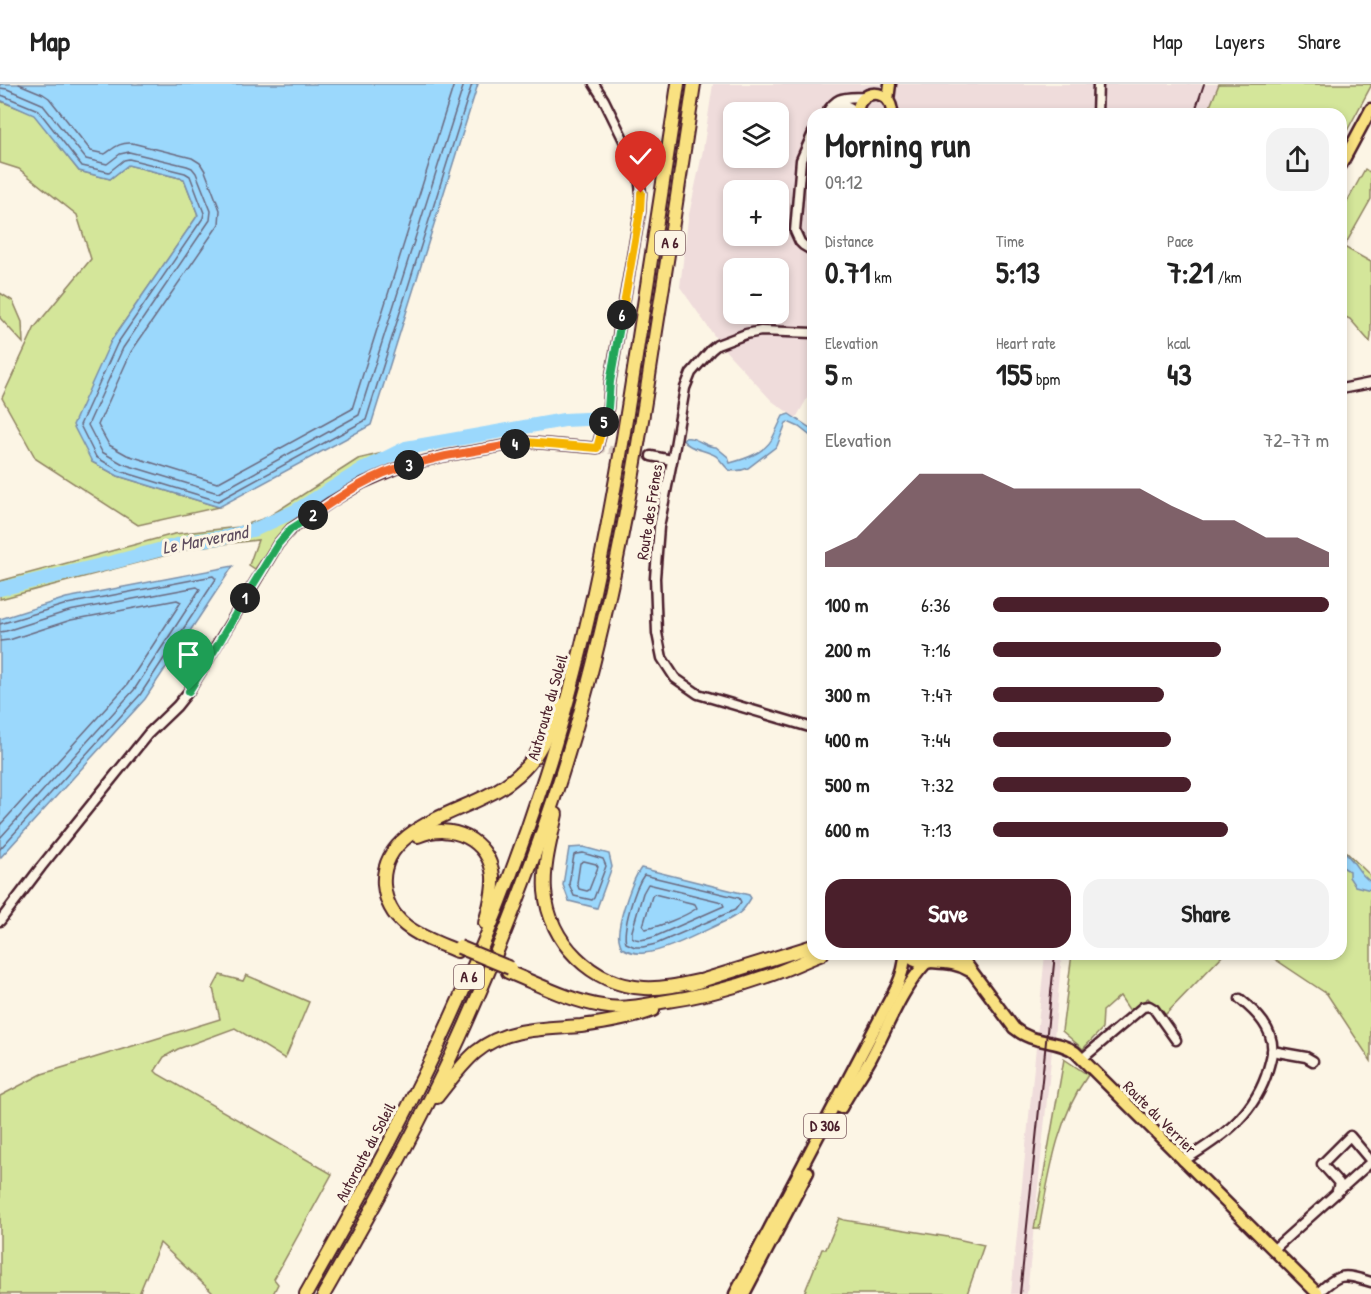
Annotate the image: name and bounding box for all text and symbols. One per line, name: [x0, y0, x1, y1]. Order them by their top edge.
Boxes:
text: Map: [30, 22, 70, 60]
text: Map: [1153, 27, 1182, 56]
text: Layers: [1215, 27, 1265, 56]
text: Share: [1298, 27, 1341, 56]
map controls: [723, 102, 789, 324]
button: layers: [723, 102, 789, 168]
text: Morning run: [825, 123, 971, 167]
button: share: [1266, 128, 1329, 191]
pin: [615, 131, 666, 193]
icon: check: [624, 140, 657, 173]
text: 09:12: [825, 168, 863, 195]
button: +: [723, 180, 789, 246]
text: Distance: [825, 230, 874, 252]
text: Time: [996, 230, 1024, 252]
text: Pace: [1167, 230, 1194, 252]
road number: A 6: [655, 231, 685, 255]
text: 0.71: [825, 252, 871, 292]
text: 5:13: [996, 252, 1040, 292]
text: 7:21: [1167, 252, 1214, 292]
button: −: [723, 258, 789, 324]
text: km: [871, 266, 892, 288]
text: /km: [1214, 266, 1242, 288]
pin: 6: [607, 300, 637, 330]
text: 6: [619, 304, 625, 326]
text: Elevation: [825, 332, 878, 354]
text: Heart rate: [996, 332, 1056, 354]
text: kcal: [1167, 332, 1190, 354]
text: 5: [825, 354, 838, 394]
text: 155: [996, 354, 1032, 394]
text: 43: [1167, 354, 1192, 394]
text: m: [838, 368, 852, 390]
text: bpm: [1032, 368, 1060, 390]
pin: 5: [589, 407, 619, 437]
text: 5: [601, 411, 607, 433]
text: Elevation: [825, 426, 891, 453]
text: 72–77 m: [1263, 426, 1329, 453]
pin: 4: [500, 429, 530, 459]
text: 4: [512, 433, 518, 455]
pin: 3: [394, 450, 424, 480]
text: 3: [405, 454, 413, 476]
street label: Route des Frênes: [631, 463, 667, 561]
pin: 2: [298, 500, 328, 530]
text: 2: [309, 504, 317, 526]
water label: Le Marverand: [160, 518, 253, 560]
pin: 1: [230, 583, 260, 613]
text: 1: [242, 587, 248, 609]
text: 100 m: [825, 591, 868, 618]
text: 6:36: [921, 591, 951, 618]
pin: [163, 629, 214, 691]
text: 200 m: [825, 636, 870, 663]
text: 7:16: [921, 636, 951, 663]
icon: arrive: [172, 638, 205, 671]
street label: Autoroute du Soleil: [521, 651, 573, 763]
text: 300 m: [825, 681, 870, 708]
text: 7:47: [921, 681, 953, 708]
text: 400 m: [825, 726, 869, 753]
text: 7:44: [921, 726, 951, 753]
text: 500 m: [825, 771, 870, 798]
text: 7:32: [921, 771, 954, 798]
text: 600 m: [825, 816, 869, 843]
text: 7:13: [921, 816, 952, 843]
button: Save: [825, 879, 1071, 948]
button: Share: [1083, 879, 1329, 948]
road number: A 6: [454, 965, 484, 989]
street label: Route du Verrier: [1118, 1075, 1202, 1159]
street label: Autoroute du Soleil: [330, 1098, 401, 1205]
road number: D 306: [804, 1114, 846, 1138]

